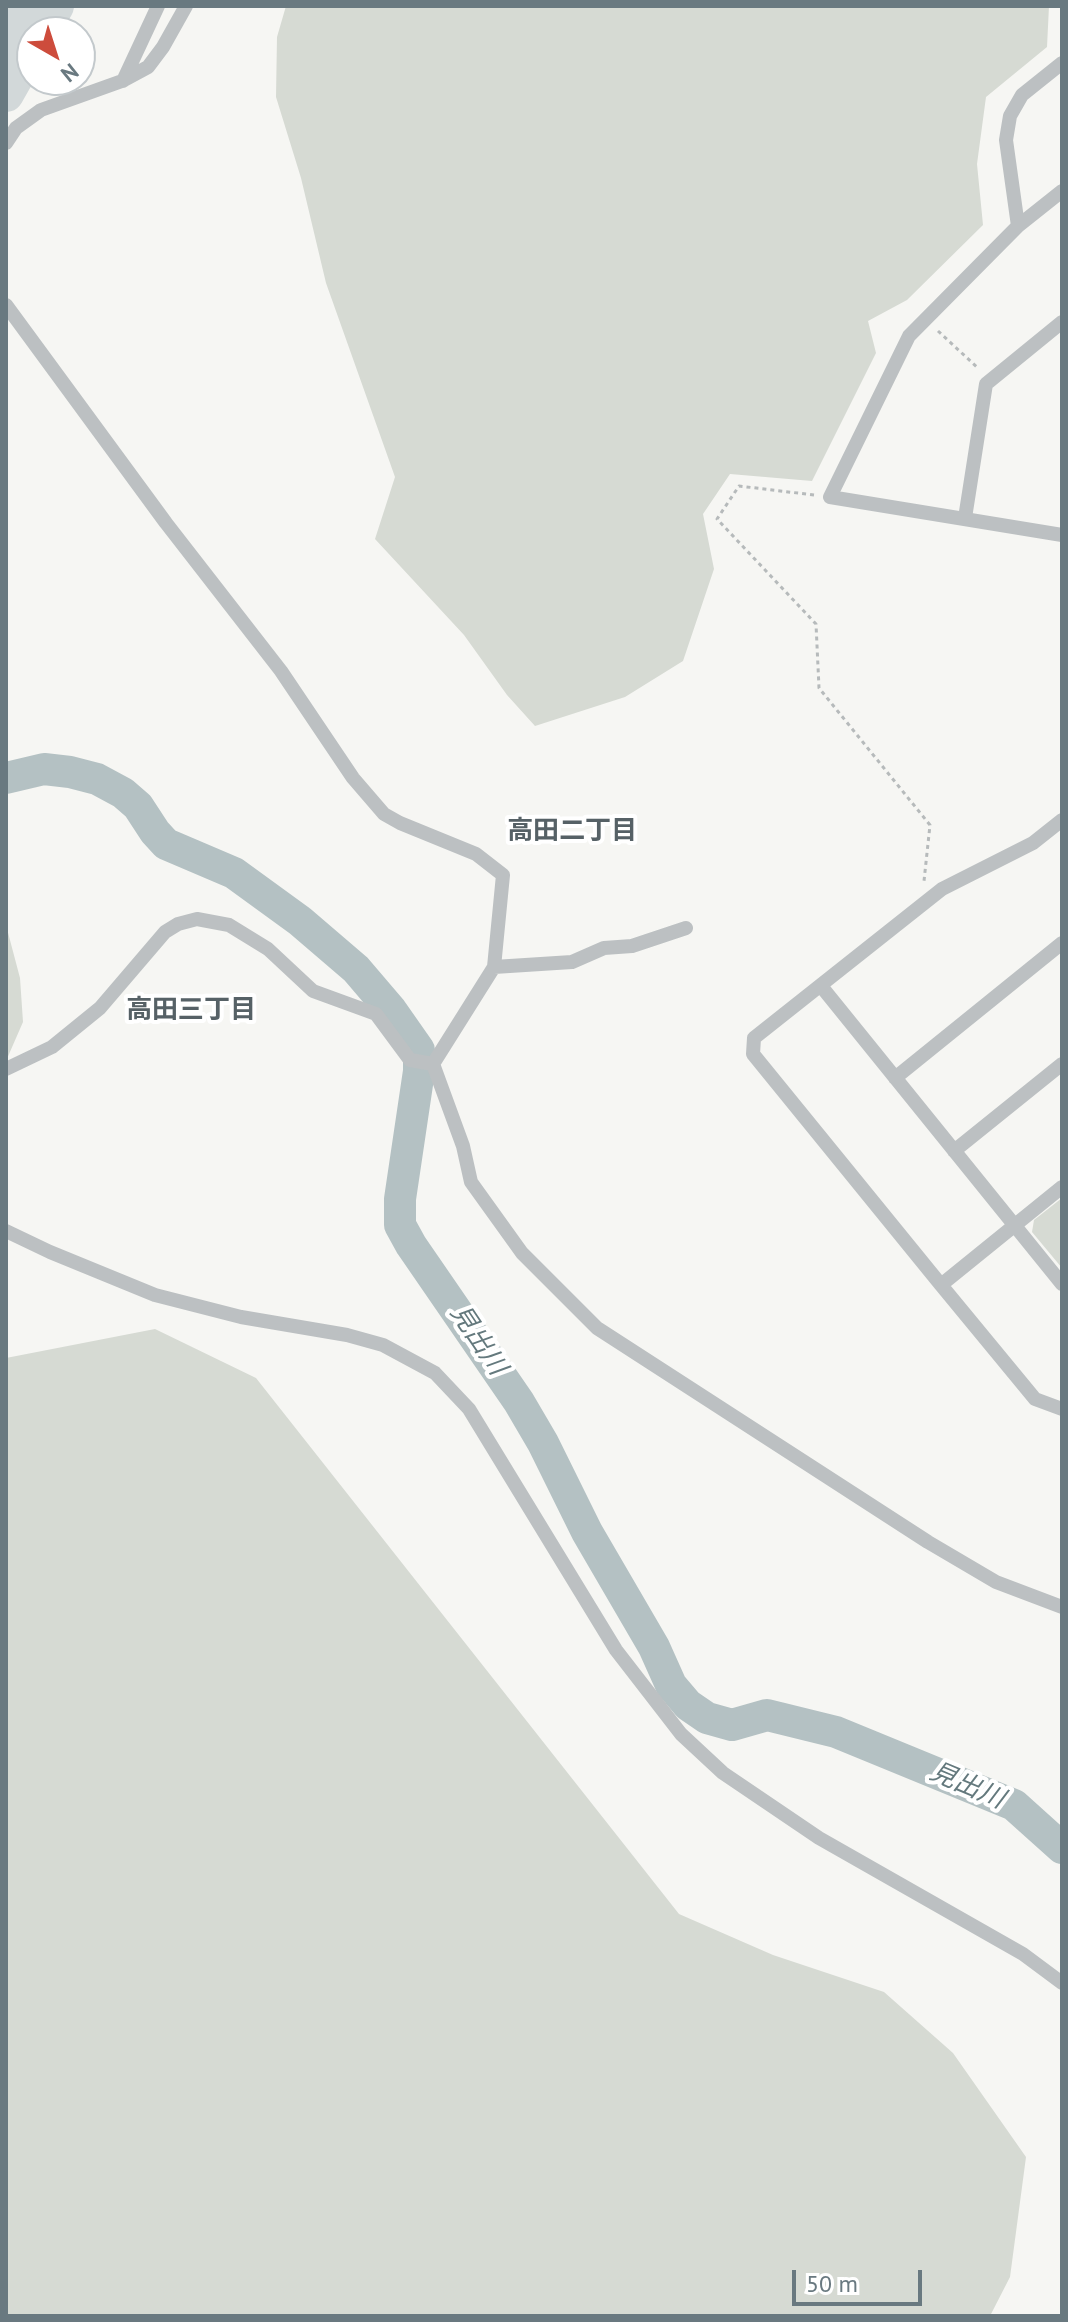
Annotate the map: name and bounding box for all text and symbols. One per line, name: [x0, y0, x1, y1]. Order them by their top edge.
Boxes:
north arrow: [16, 16, 96, 96]
text: N: [55, 58, 84, 89]
district label: 高田二丁目: [507, 816, 637, 848]
district label: 高田三丁目: [126, 995, 256, 1027]
water label: 見出川: [443, 1299, 513, 1381]
water label: 見出川: [925, 1756, 1009, 1816]
scale bar: [796, 2254, 926, 2304]
text: 50 m: [806, 2268, 858, 2299]

